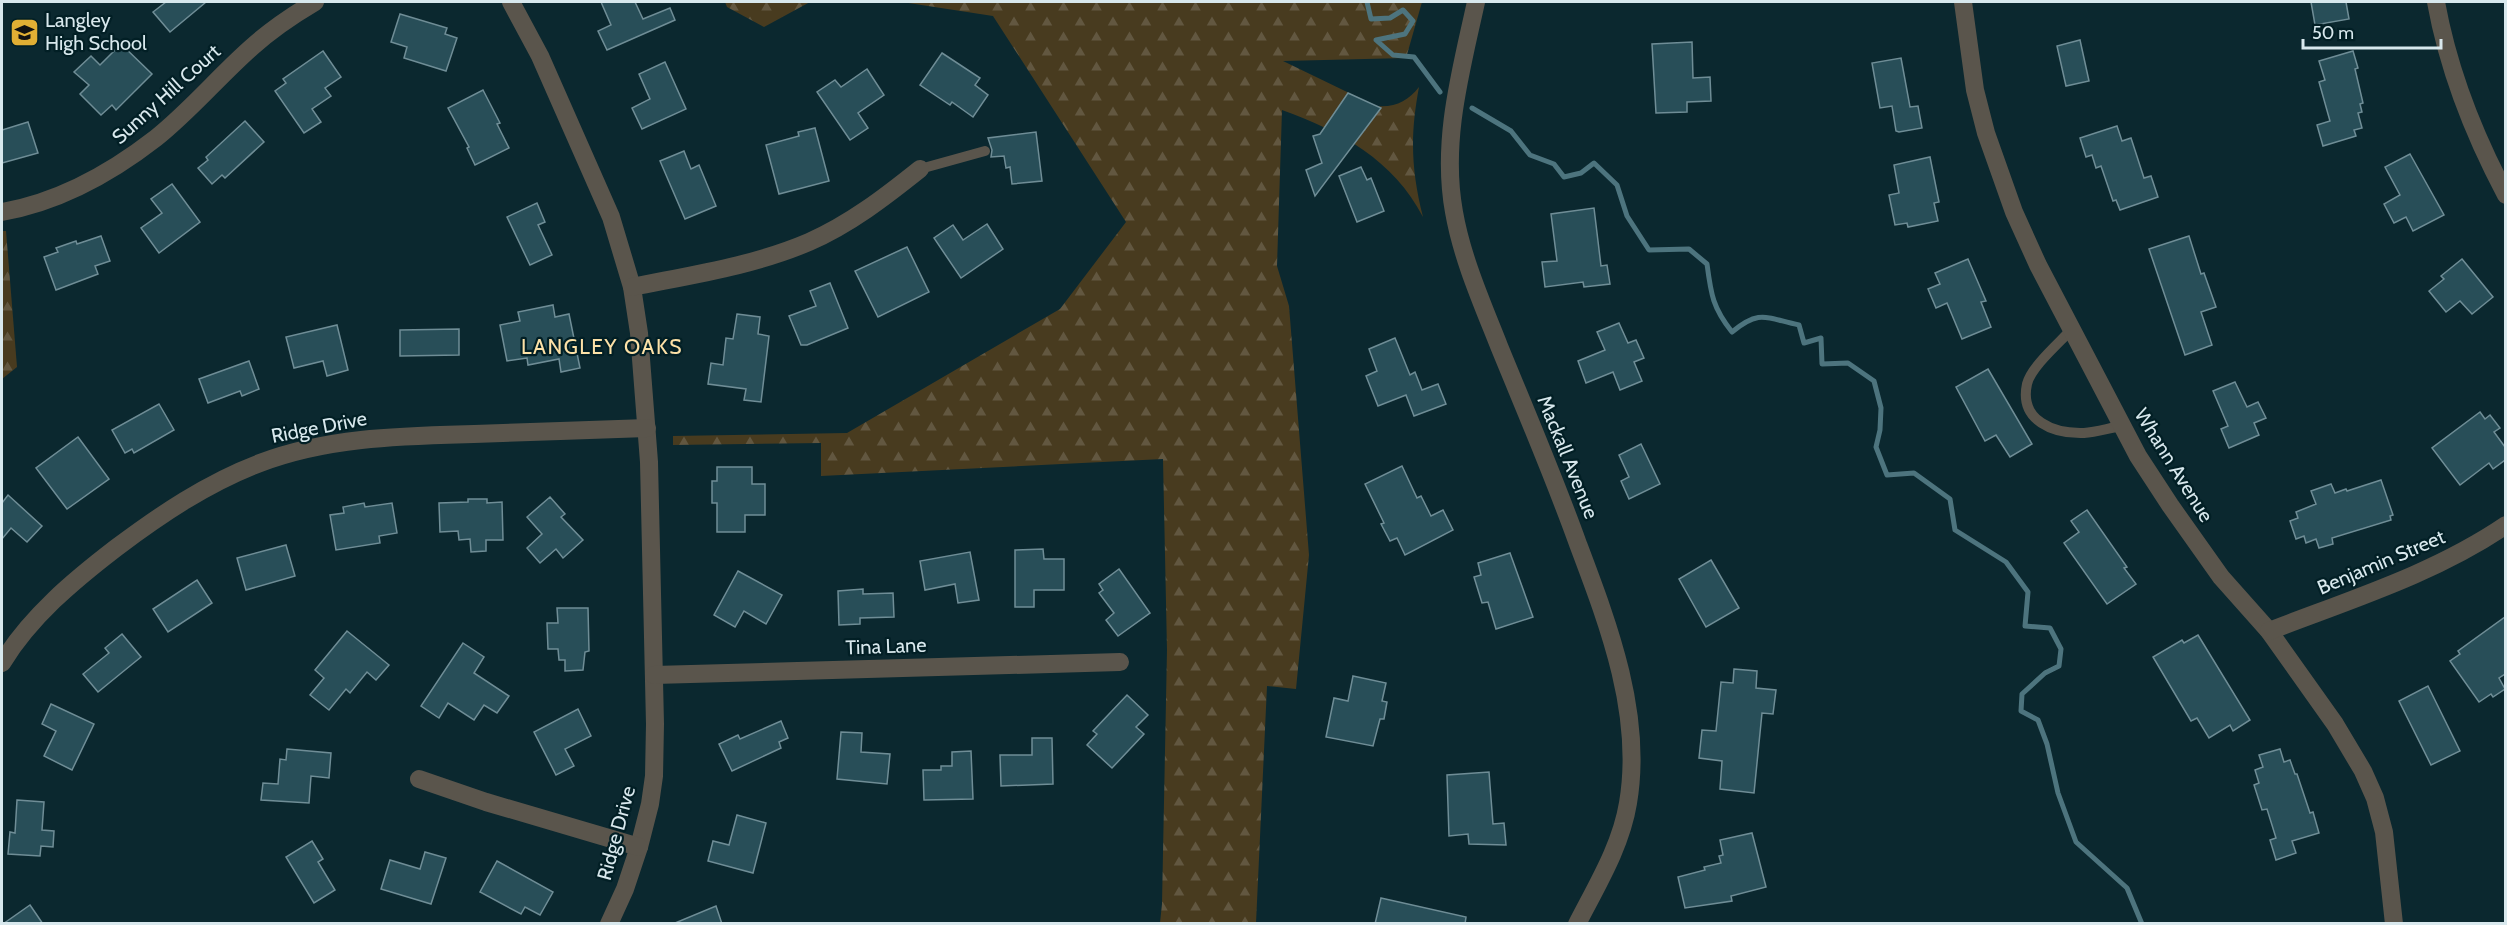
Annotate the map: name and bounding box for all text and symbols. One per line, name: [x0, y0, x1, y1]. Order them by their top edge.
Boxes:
place label: Langley High School: [45, 8, 147, 55]
scale bar: [2303, 12, 2441, 50]
school or university icon: Langley High School: [8, 16, 40, 48]
text: 50 m: [2312, 22, 2354, 44]
street label: Sunny Hill Court: [107, 39, 225, 149]
district label: LANGLEY OAKS: [521, 334, 683, 359]
street label: Mackall Avenue: [1532, 392, 1604, 522]
street label: Whann Avenue: [2129, 404, 2219, 526]
street label: Ridge Drive: [269, 406, 369, 448]
street label: Benjamin Street: [2314, 524, 2449, 600]
street label: Tina Lane: [845, 633, 927, 659]
street label: Ridge Drive: [592, 783, 640, 883]

